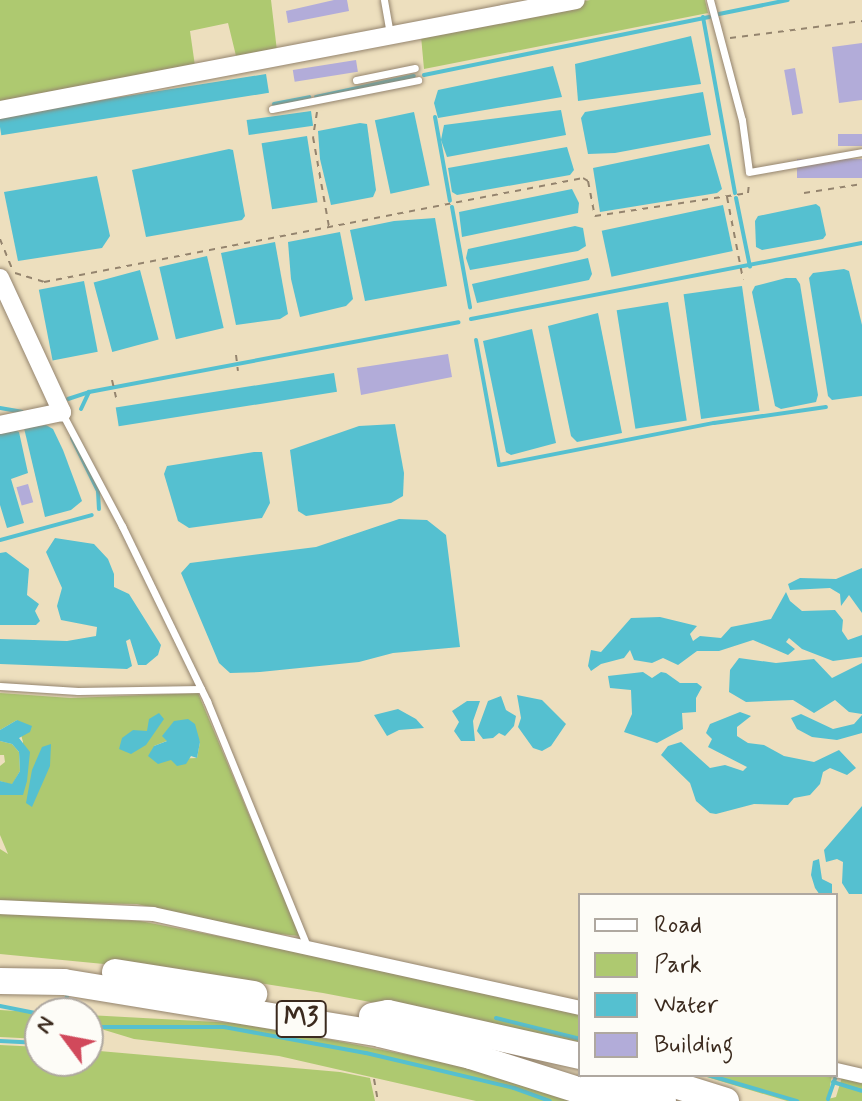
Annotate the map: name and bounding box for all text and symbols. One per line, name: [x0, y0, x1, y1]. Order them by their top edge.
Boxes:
legend: [578, 893, 838, 1077]
text: Road: [654, 910, 702, 941]
text: Park: [654, 950, 702, 981]
text: Water: [654, 990, 718, 1021]
north arrow: [24, 997, 104, 1077]
road number: M3: [275, 997, 327, 1041]
text: N: [30, 1012, 61, 1039]
text: Building: [654, 1030, 734, 1061]

